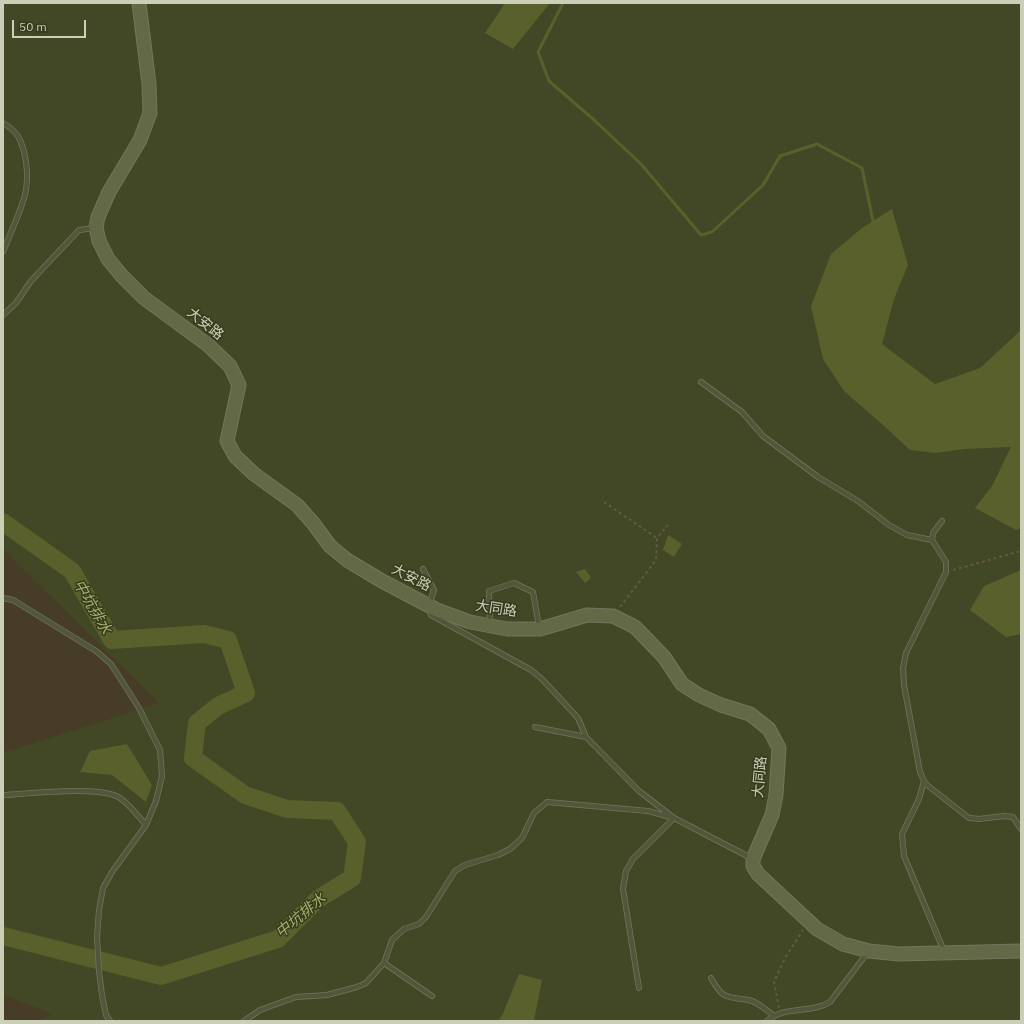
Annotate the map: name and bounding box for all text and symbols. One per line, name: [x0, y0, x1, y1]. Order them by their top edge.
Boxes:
scale bar: [14, 12, 88, 38]
text: 50 m: [19, 19, 47, 34]
street label: 大安路: [183, 304, 227, 344]
street label: 大安路: [388, 561, 434, 595]
water label: 中坑排水: [69, 577, 115, 637]
street label: 大同路: [474, 597, 518, 621]
street label: 大同路: [750, 755, 770, 799]
water label: 中坑排水: [272, 890, 330, 942]

